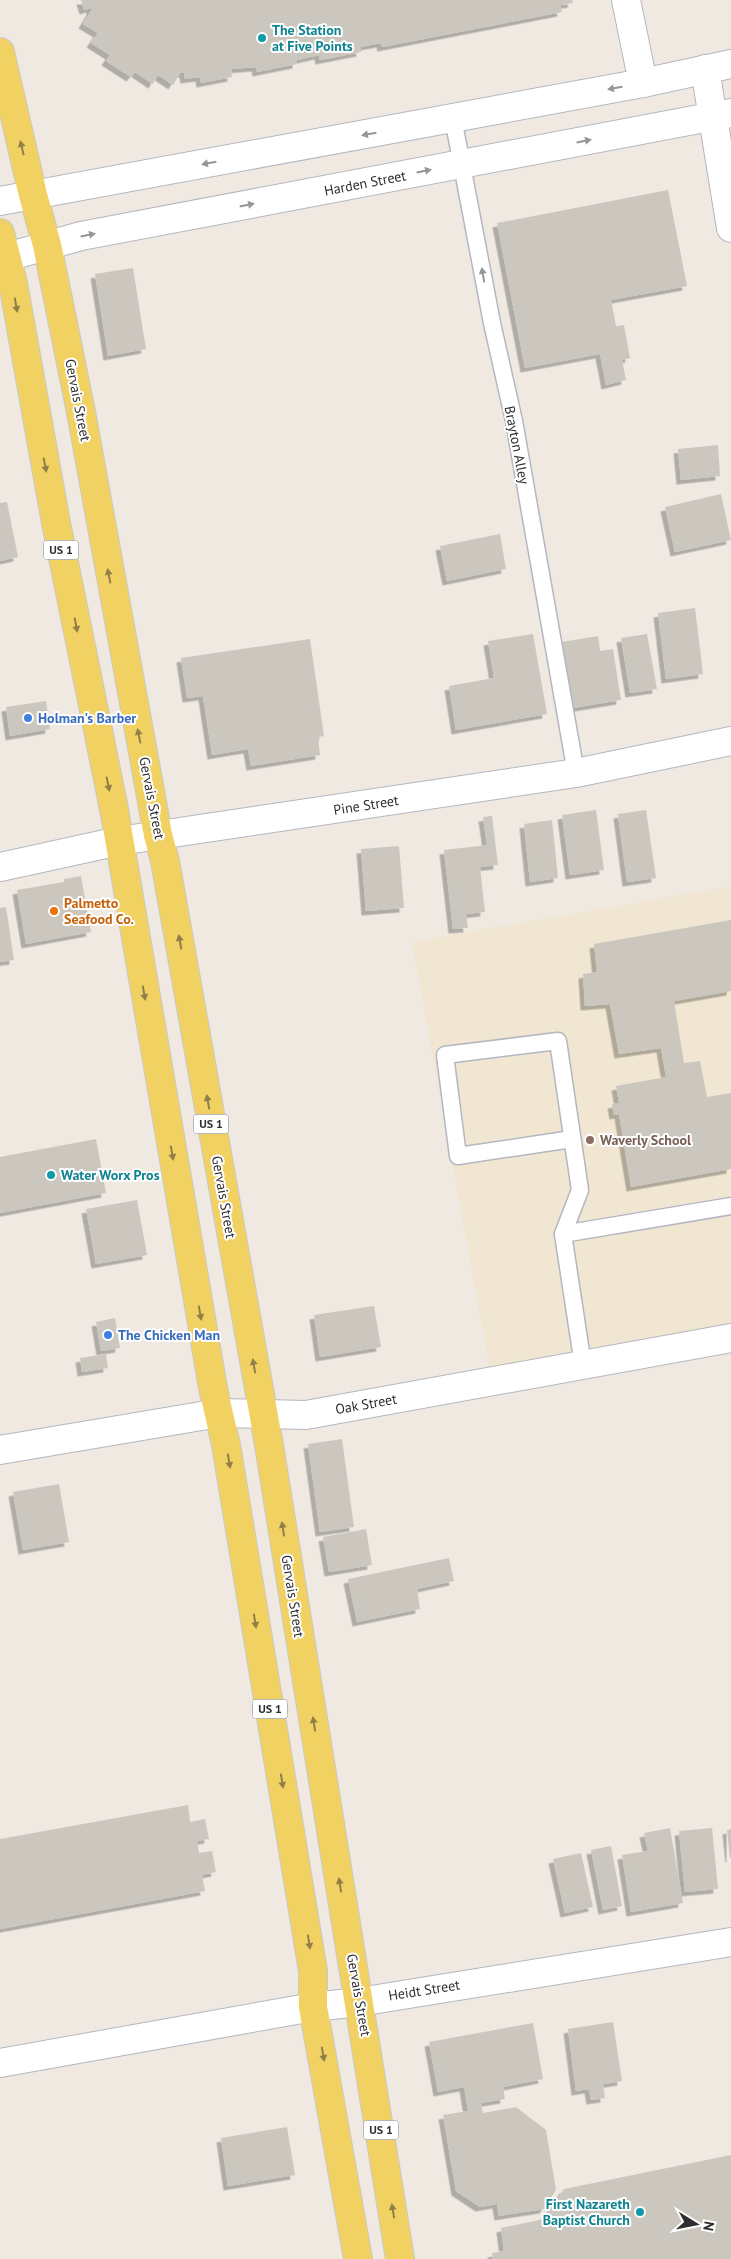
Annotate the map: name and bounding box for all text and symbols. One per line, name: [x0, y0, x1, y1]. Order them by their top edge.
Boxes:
place label: The Station at Five Points: [272, 21, 353, 55]
marker: The Station at Five Points: [256, 32, 268, 44]
one-way arrow: [606, 85, 622, 93]
one-way arrow: [360, 130, 376, 138]
one-way arrow: [576, 137, 592, 145]
one-way arrow: [18, 140, 26, 155]
one-way arrow: [201, 159, 217, 167]
street label: Harden Street: [323, 166, 408, 200]
one-way arrow: [416, 167, 432, 175]
one-way arrow: [240, 200, 256, 208]
one-way arrow: [80, 231, 95, 239]
one-way arrow: [479, 268, 487, 283]
one-way arrow: [13, 298, 21, 314]
street label: Gervais Street: [61, 357, 95, 443]
street label: Brayton Alley: [501, 404, 533, 486]
one-way arrow: [41, 458, 49, 474]
road number: US 1: [44, 540, 78, 560]
one-way arrow: [105, 568, 113, 584]
one-way arrow: [73, 617, 81, 633]
place label: Holman's Barber: [38, 709, 136, 727]
marker: Holman's Barber: [22, 712, 34, 724]
one-way arrow: [135, 727, 143, 743]
street label: Gervais Street: [135, 755, 169, 841]
one-way arrow: [105, 777, 113, 793]
street label: Pine Street: [332, 791, 400, 819]
place label: Palmetto Seafood Co.: [64, 894, 134, 928]
marker: Palmetto Seafood Co.: [48, 905, 60, 917]
one-way arrow: [175, 934, 183, 950]
one-way arrow: [141, 985, 149, 1001]
one-way arrow: [203, 1094, 211, 1110]
road number: US 1: [194, 1114, 228, 1134]
place label: Waverly School: [600, 1131, 692, 1149]
marker: Waverly School: [584, 1134, 596, 1146]
one-way arrow: [169, 1146, 177, 1162]
street label: Gervais Street: [208, 1154, 240, 1240]
place label: Water Worx Pros: [61, 1166, 160, 1184]
marker: Water Worx Pros: [45, 1169, 57, 1181]
one-way arrow: [196, 1306, 204, 1322]
place label: The Chicken Man: [118, 1326, 220, 1344]
marker: The Chicken Man: [102, 1329, 114, 1341]
one-way arrow: [249, 1357, 257, 1373]
street label: Oak Street: [334, 1390, 398, 1418]
one-way arrow: [225, 1453, 233, 1469]
one-way arrow: [278, 1521, 286, 1537]
street label: Gervais Street: [278, 1553, 308, 1639]
one-way arrow: [252, 1613, 260, 1629]
road number: US 1: [252, 1700, 288, 1718]
one-way arrow: [309, 1716, 317, 1732]
one-way arrow: [279, 1774, 287, 1790]
one-way arrow: [336, 1876, 344, 1892]
one-way arrow: [305, 1934, 313, 1950]
street label: Gervais Street: [343, 1952, 375, 2038]
street label: Heidt Street: [387, 1975, 461, 2005]
one-way arrow: [319, 2047, 327, 2063]
road number: US 1: [364, 2120, 398, 2140]
place label: First Nazareth Baptist Church: [543, 2195, 630, 2229]
north arrow: [671, 2199, 721, 2249]
one-way arrow: [389, 2202, 397, 2218]
marker: First Nazareth Baptist Church: [634, 2206, 646, 2218]
text: N: [699, 2220, 718, 2232]

